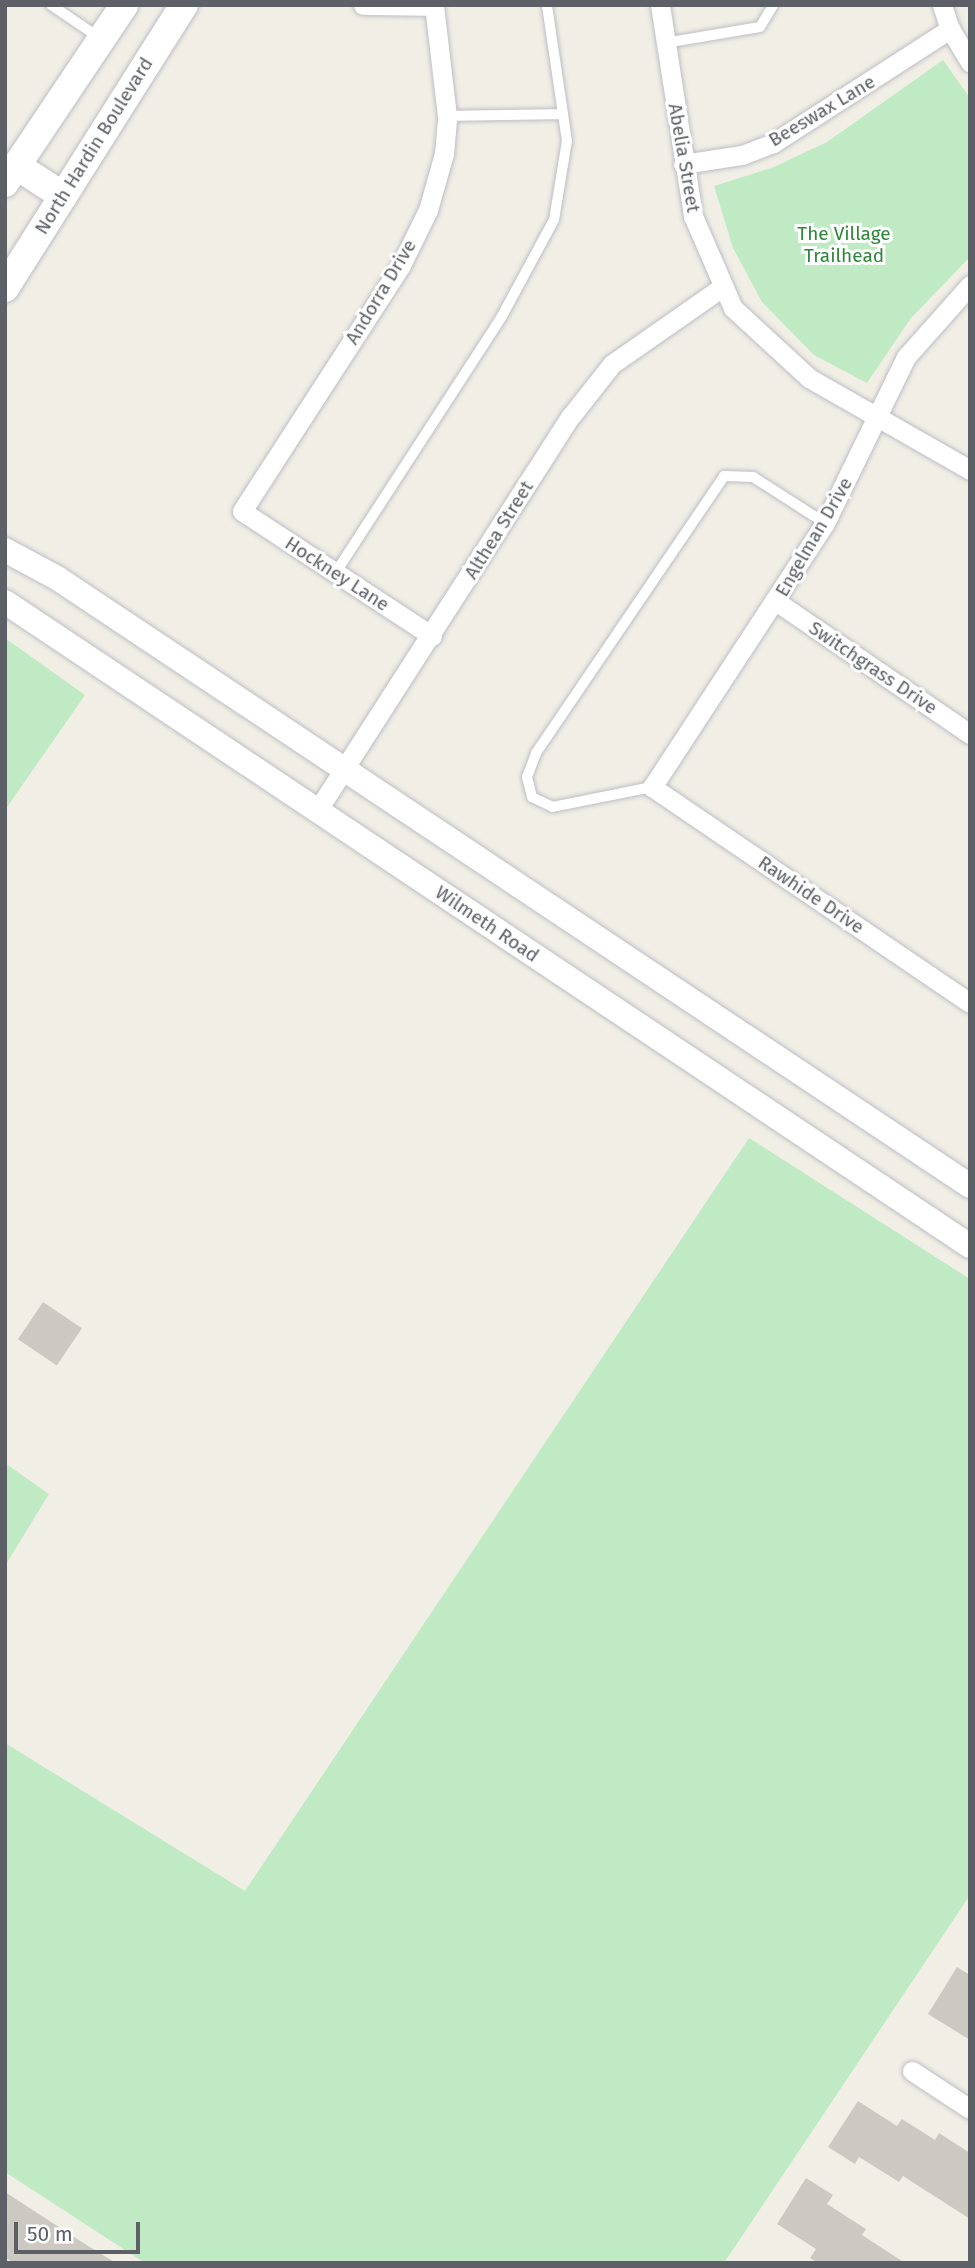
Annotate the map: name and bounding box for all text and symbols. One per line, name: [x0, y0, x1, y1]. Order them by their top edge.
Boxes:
street label: North Hardin Boulevard: [30, 53, 158, 239]
street label: Beeswax Lane: [765, 70, 879, 152]
street label: Abelia Street: [663, 102, 705, 214]
park label: The Village Trailhead: [797, 223, 891, 267]
street label: Andorra Drive: [341, 235, 421, 349]
street label: Engelman Drive: [771, 473, 857, 601]
street label: Althea Street: [460, 477, 538, 583]
street label: Hockney Lane: [281, 532, 393, 616]
street label: Switchgrass Drive: [804, 617, 942, 719]
street label: Rawhide Drive: [754, 851, 868, 939]
street label: Wilmeth Road: [431, 881, 543, 967]
scale bar: [18, 2208, 144, 2252]
text: 50 m: [27, 2221, 73, 2247]

